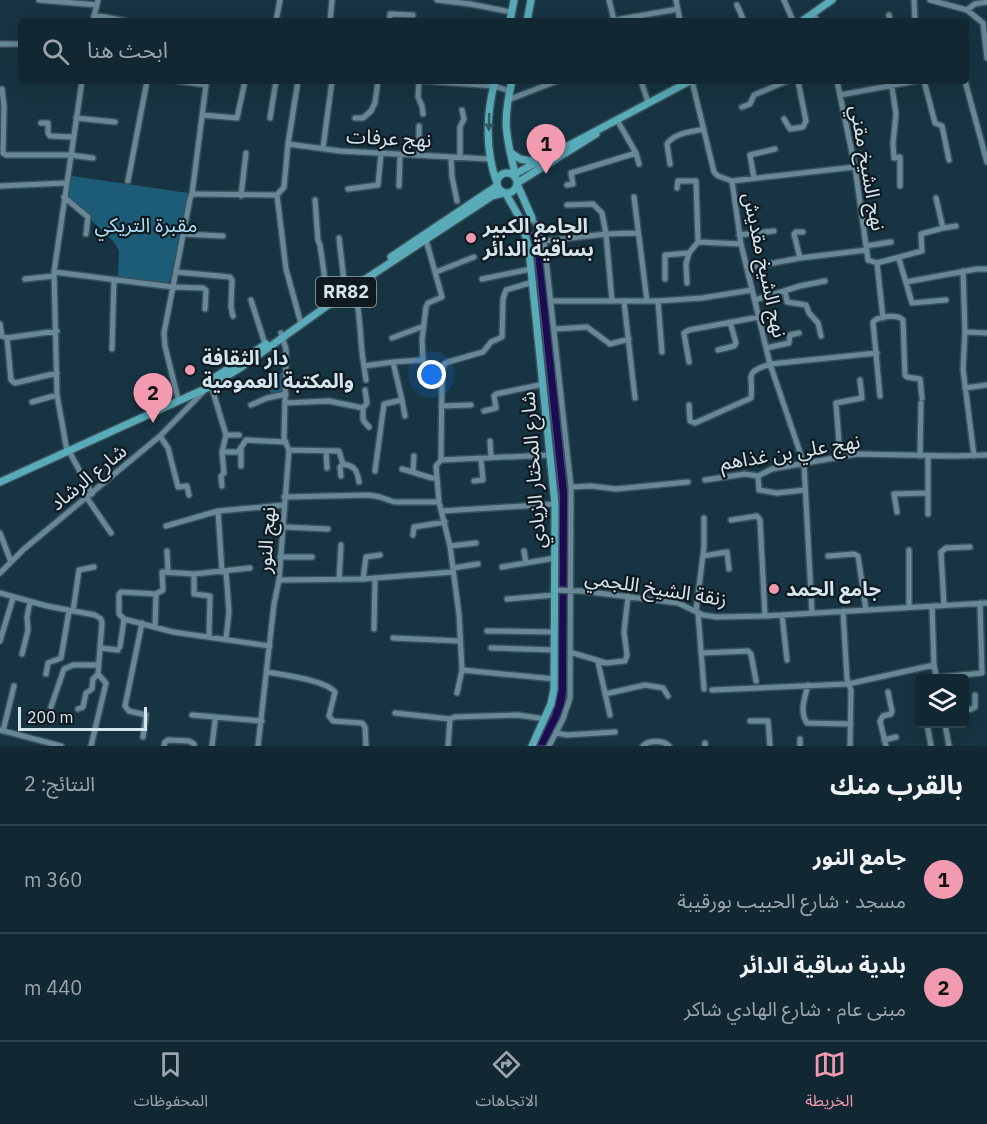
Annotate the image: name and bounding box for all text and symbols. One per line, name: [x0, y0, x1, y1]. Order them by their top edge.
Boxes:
search box: [18, 18, 969, 84]
icon: search: [39, 35, 72, 68]
text: ابحث هنا: [87, 35, 168, 64]
street label: نهج الشيخ مقني: [842, 103, 893, 233]
one-way arrow: [484, 112, 494, 131]
street label: نهج عرفات: [346, 122, 432, 155]
pin: 1: [526, 124, 566, 174]
street label: نهج الشيخ مقديش: [735, 190, 794, 340]
park label: مقبرة التريكي: [95, 211, 197, 241]
place label: الجامع الكبير بساقية الدائر: [482, 212, 594, 262]
marker: الجامع الكبير بساقية الدائر: [464, 231, 478, 245]
road number: RR82: [316, 277, 376, 307]
place label: دار الثقافة والمكتبة العمومية: [202, 344, 354, 394]
your location: [417, 360, 446, 389]
marker: دار الثقافة والمكتبة العمومية: [183, 363, 197, 377]
pin: 2: [134, 374, 172, 423]
street label: شارع المختار الزيادي: [514, 391, 554, 549]
street label: نهج علي بن غذاهم: [718, 427, 862, 479]
street label: شارع الرشاد: [43, 437, 133, 518]
street label: نهج النور: [250, 506, 283, 575]
street label: زنقة الشيخ اللجمي: [583, 563, 729, 615]
place label: جامع الحمد: [786, 575, 881, 604]
marker: جامع الحمد: [767, 582, 781, 596]
map controls: [915, 674, 969, 728]
button: layers: [915, 674, 969, 728]
scale bar: [18, 704, 147, 732]
text: 200 m: [27, 707, 74, 727]
text: بالقرب منك: [830, 767, 963, 801]
text: النتائج: 2: [24, 770, 95, 797]
text: جامع النور: [813, 842, 906, 871]
text: 360 m: [24, 866, 82, 893]
text: 1: [938, 866, 950, 893]
text: مسجد · شارع الحبيب بورقيبة: [677, 887, 906, 914]
text: بلدية ساقية الدائر: [740, 950, 906, 979]
text: 440 m: [24, 974, 82, 1001]
text: 2: [938, 974, 950, 1001]
text: مبنى عام · شارع الهادي شاكر: [684, 995, 906, 1022]
tab: المحفوظات: [134, 1048, 208, 1118]
tab: الاتجاهات: [475, 1048, 538, 1118]
tab: الخريطة: [805, 1048, 853, 1118]

